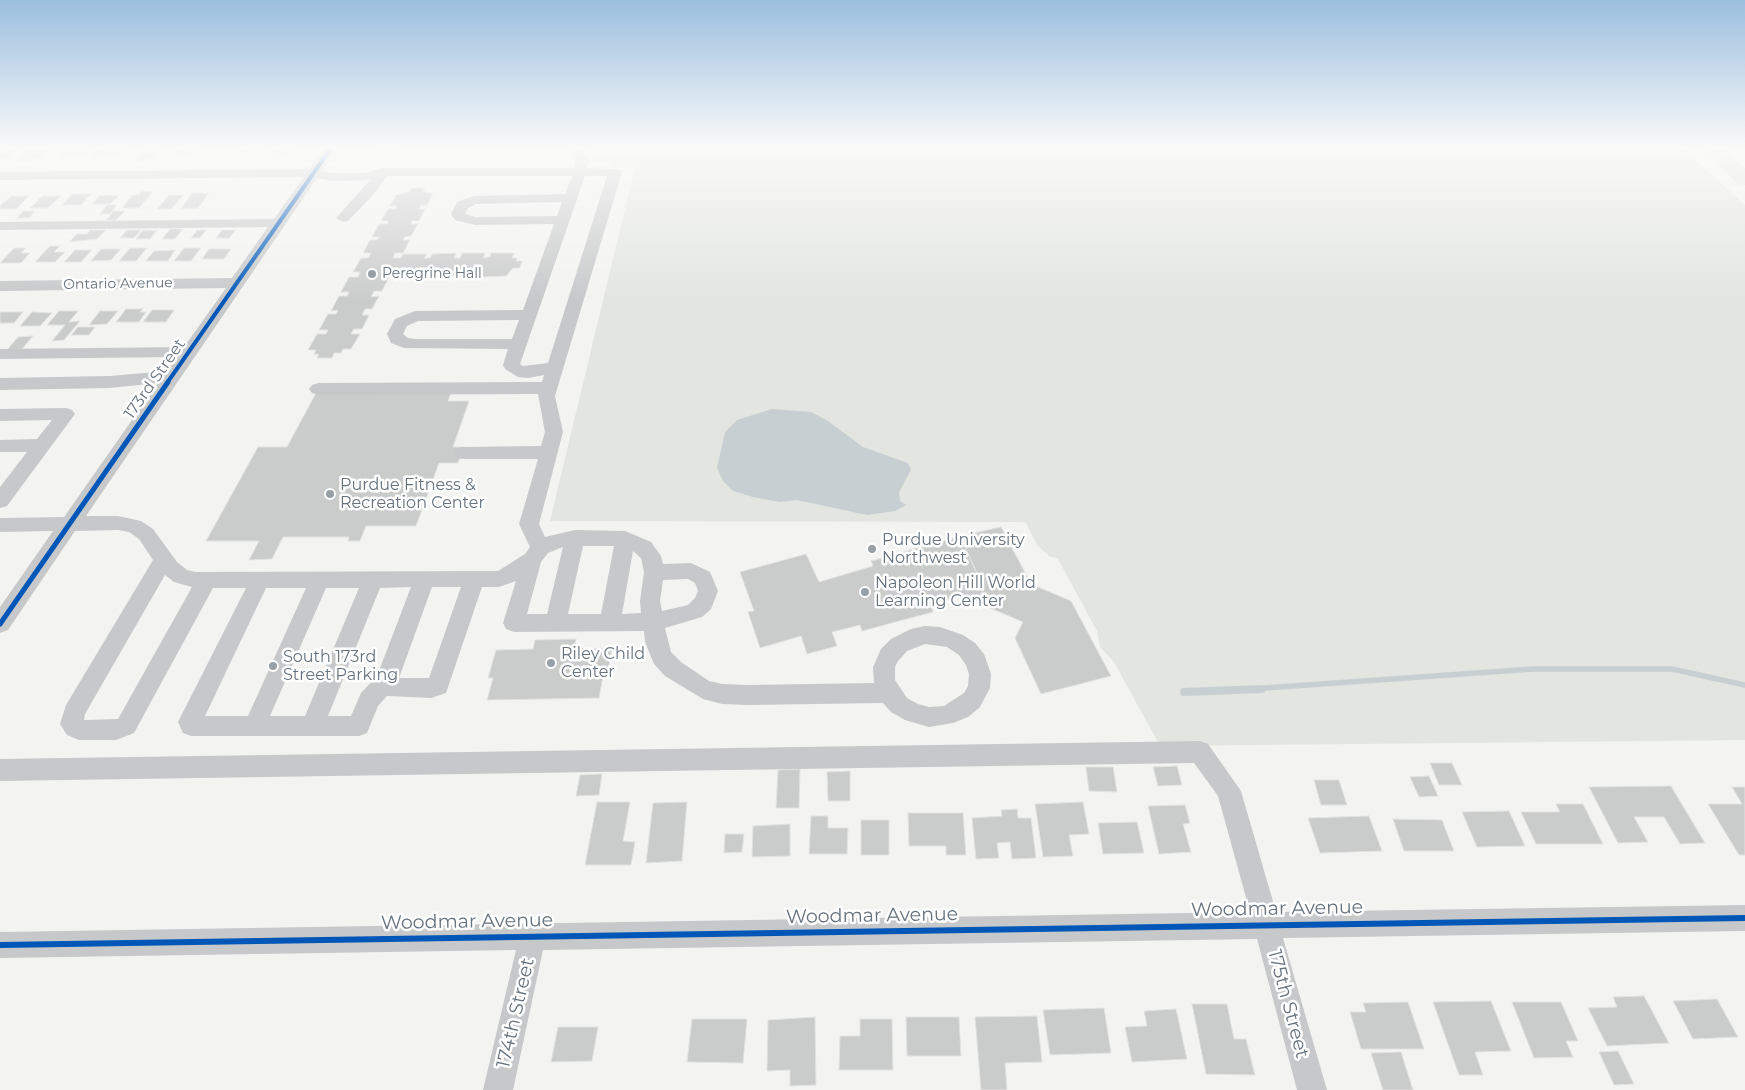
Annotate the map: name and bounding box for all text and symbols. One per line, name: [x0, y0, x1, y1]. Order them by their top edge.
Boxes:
place label: Peregrine Hall: [382, 266, 482, 282]
marker: Peregrine Hall: [366, 268, 378, 280]
street label: Ontario Avenue: [63, 275, 173, 293]
street label: 173rd Street: [120, 335, 190, 423]
place label: Purdue Fitness & Recreation Center: [340, 475, 485, 513]
marker: Purdue Fitness & Recreation Center: [324, 488, 336, 500]
place label: Purdue University Northwest: [882, 530, 1025, 568]
marker: Purdue University Northwest: [866, 543, 878, 555]
place label: Napoleon Hill World Learning Center: [875, 573, 1036, 611]
marker: Napoleon Hill World Learning Center: [859, 586, 871, 598]
place label: Riley Child Center: [561, 644, 645, 682]
place label: South 173rd Street Parking: [283, 647, 398, 685]
marker: Riley Child Center: [545, 657, 557, 669]
marker: South 173rd Street Parking: [267, 660, 279, 672]
street label: Woodmar Avenue: [1191, 896, 1363, 922]
street label: Woodmar Avenue: [786, 903, 958, 929]
street label: Woodmar Avenue: [381, 909, 553, 935]
street label: 175th Street: [1263, 947, 1313, 1061]
street label: 174th Street: [492, 956, 540, 1070]

